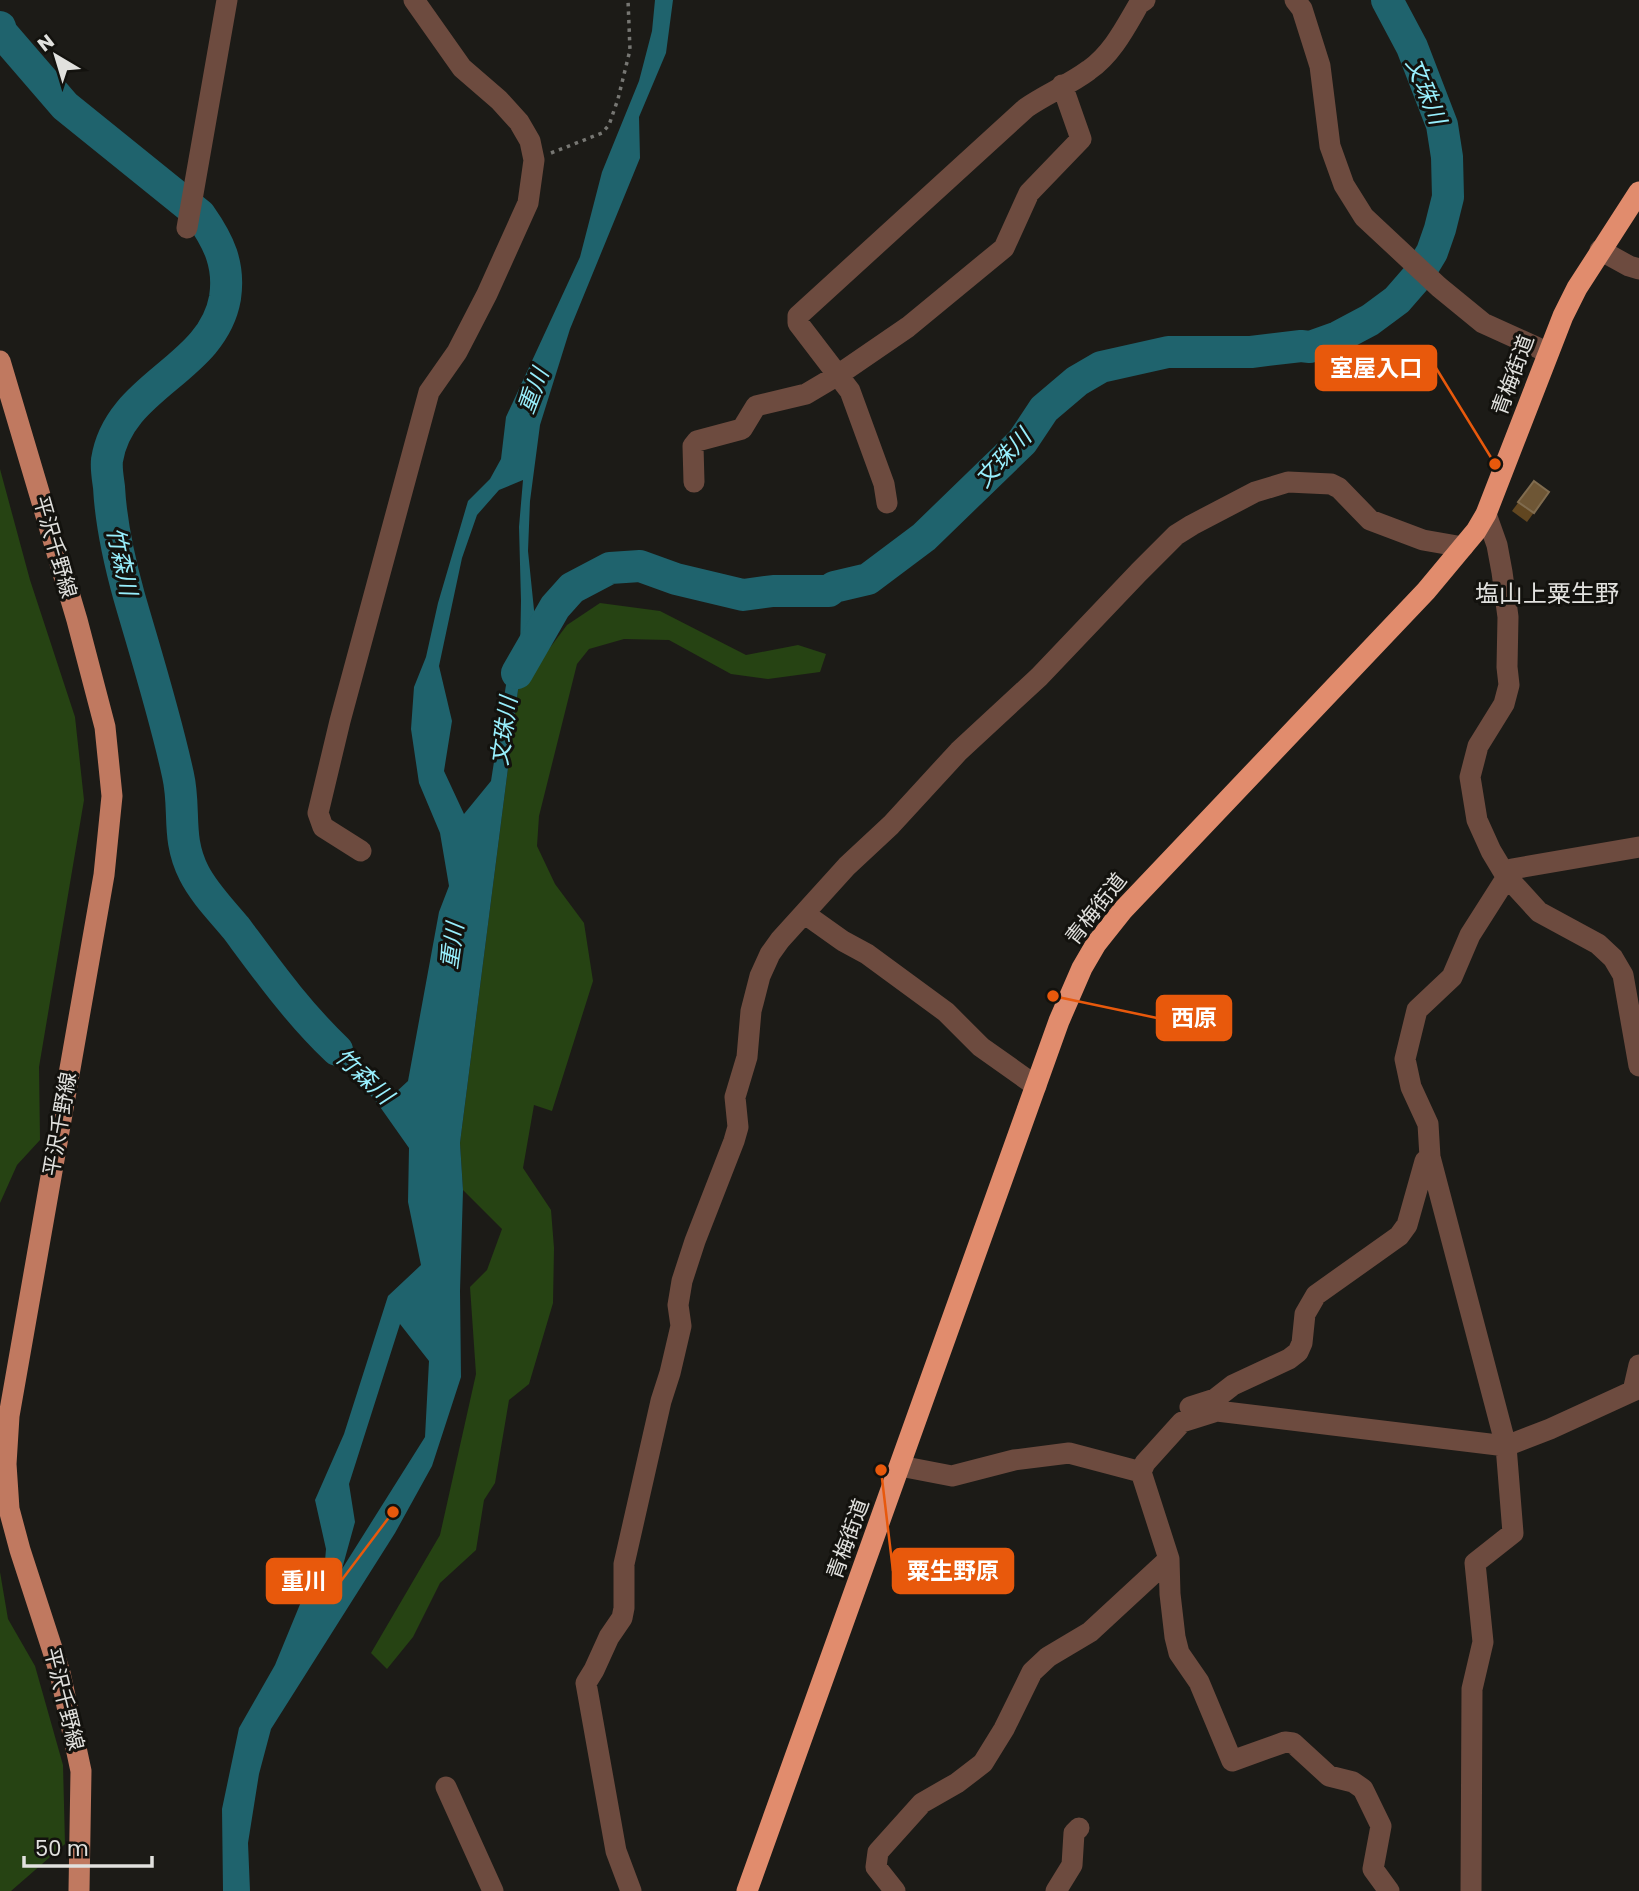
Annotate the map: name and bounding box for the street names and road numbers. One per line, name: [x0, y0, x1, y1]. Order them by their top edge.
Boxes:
street label: 青梅街道: [1485, 330, 1541, 419]
street label: 平沢千野線: [27, 492, 84, 601]
street label: 青梅街道: [1058, 867, 1133, 951]
street label: 平沢千野線: [36, 1070, 83, 1178]
street label: 青梅街道: [820, 1494, 876, 1583]
street label: 平沢千野線: [38, 1644, 91, 1753]

